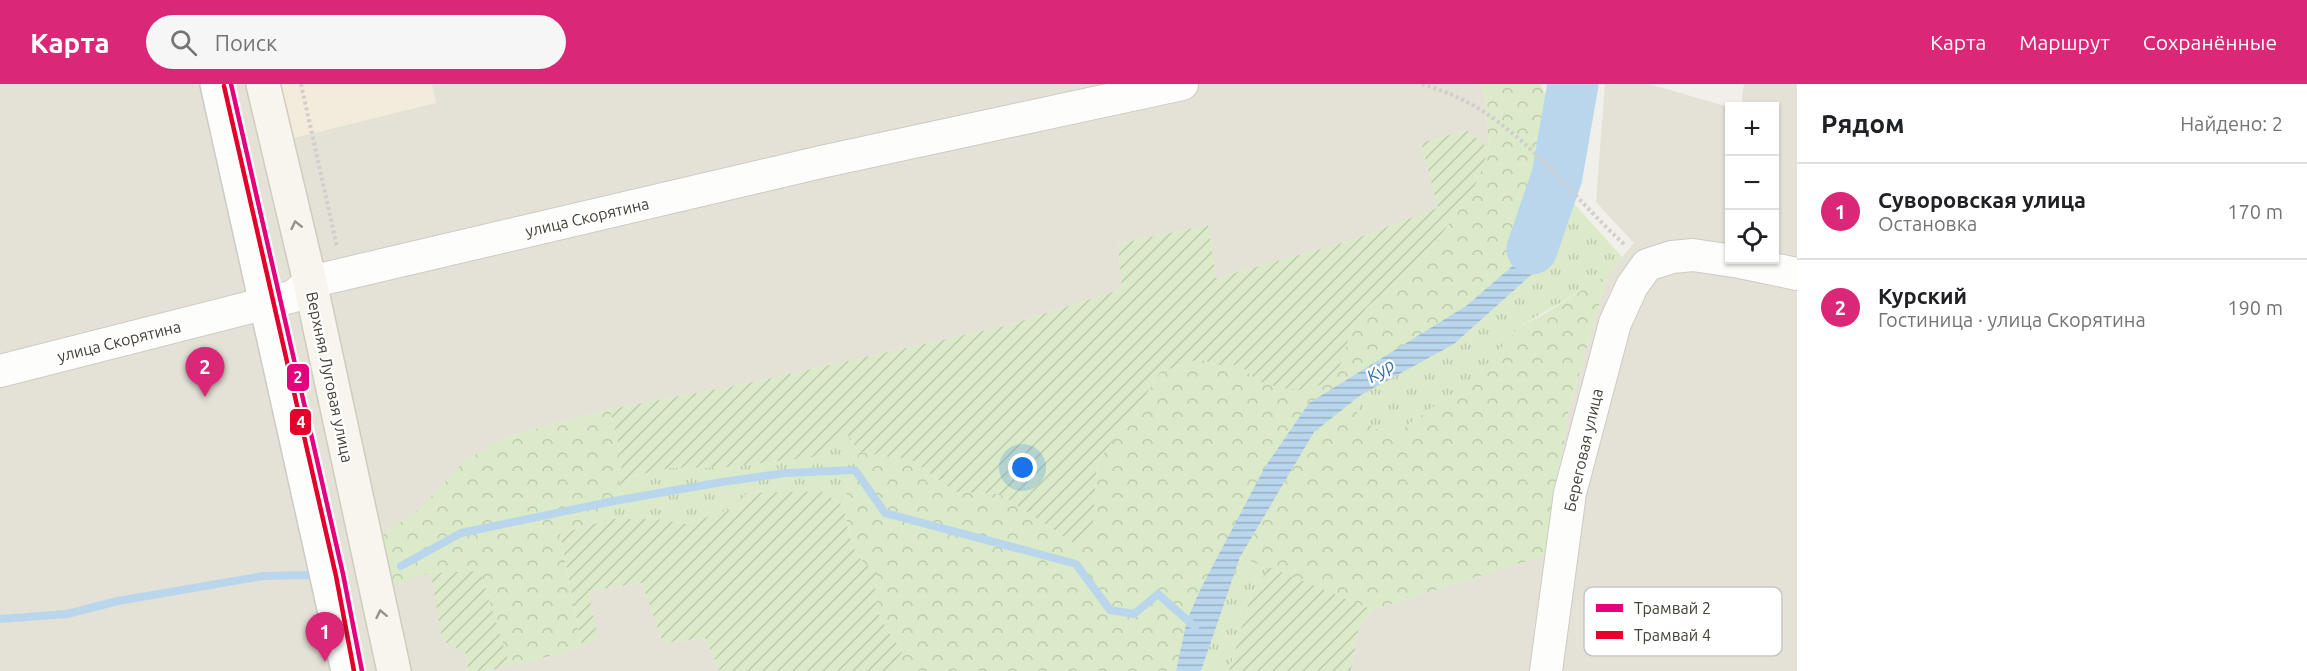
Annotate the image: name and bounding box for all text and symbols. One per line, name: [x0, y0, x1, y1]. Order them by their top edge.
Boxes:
search box: [146, 15, 566, 69]
icon: search: [167, 26, 200, 59]
text: Карта: [30, 27, 110, 58]
text: Поиск: [215, 30, 277, 55]
text: Карта: [1930, 30, 1986, 54]
text: Маршрут: [2019, 30, 2110, 54]
text: Сохранённые: [2143, 30, 2277, 54]
map controls: [1725, 102, 1779, 264]
button: +: [1725, 102, 1779, 156]
text: Рядом: [1821, 109, 1905, 138]
text: Найдено: 2: [2180, 112, 2283, 135]
button: −: [1725, 156, 1779, 210]
text: Суворовская улица: [1878, 187, 2086, 212]
street label: улица Скорятина: [523, 194, 651, 240]
text: 1: [1835, 200, 1846, 223]
text: 170 m: [2227, 200, 2283, 223]
button: locate: [1725, 210, 1779, 264]
text: Остановка: [1878, 212, 1977, 235]
one-way arrow: [291, 220, 304, 230]
text: Курский: [1878, 283, 1967, 308]
street label: Верхняя Луговая улица: [303, 290, 357, 464]
text: 2: [1835, 296, 1846, 319]
text: 190 m: [2227, 296, 2283, 319]
text: Гостиница · улица Скорятина: [1878, 308, 2146, 331]
street label: улица Скорятина: [55, 317, 183, 365]
pin: 2: [186, 348, 224, 397]
water label: Кур: [1362, 354, 1398, 386]
line badge: 2: [286, 363, 310, 392]
text: 2: [293, 368, 303, 386]
street label: Береговая улица: [1560, 387, 1606, 513]
line badge: 4: [289, 408, 312, 436]
text: 4: [296, 413, 306, 431]
your location: [1008, 453, 1037, 482]
legend: [1584, 587, 1782, 656]
text: Трамвай 2: [1634, 599, 1711, 617]
one-way arrow: [376, 609, 389, 619]
pin: 1: [306, 612, 344, 662]
text: Трамвай 4: [1634, 626, 1711, 644]

